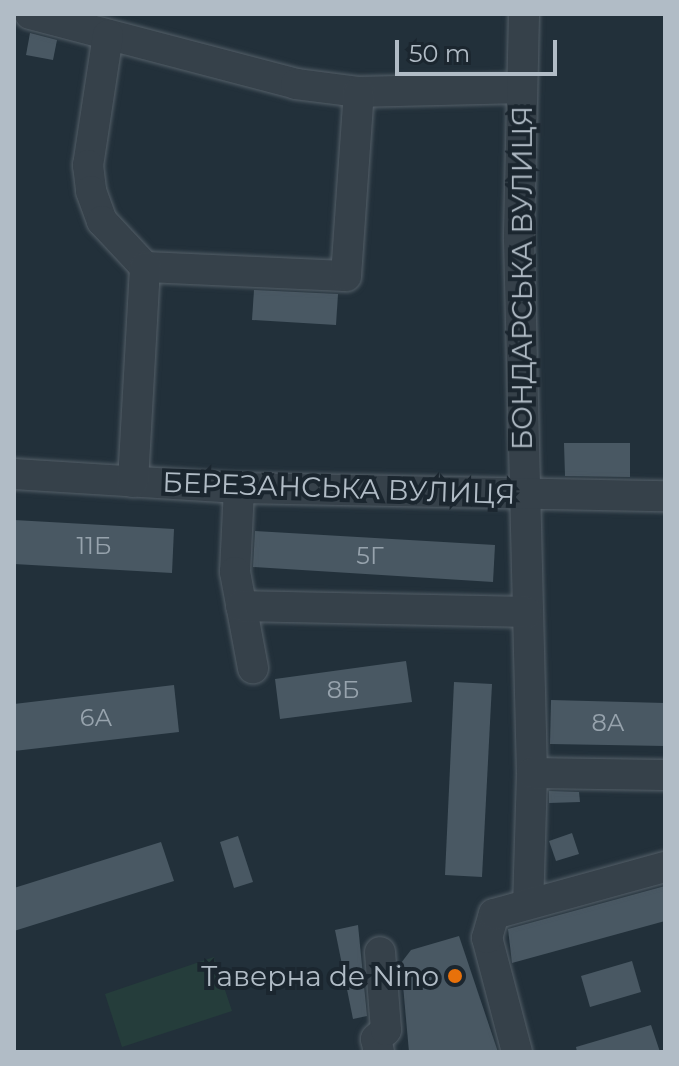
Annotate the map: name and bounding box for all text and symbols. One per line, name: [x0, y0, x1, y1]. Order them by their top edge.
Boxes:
scale bar: [399, 24, 561, 74]
text: 50 m: [409, 39, 470, 68]
street label: БОНДАРСЬКА ВУЛИЦЯ: [505, 106, 539, 450]
street label: БЕРЕЗАНСЬКА ВУЛИЦЯ: [162, 465, 516, 511]
house number: 11Б: [77, 532, 111, 560]
house number: 5Г: [356, 542, 384, 570]
house number: 8Б: [327, 676, 359, 704]
house number: 6А: [80, 704, 112, 732]
house number: 8А: [591, 709, 625, 737]
place label: Таверна de Nino: [201, 959, 439, 993]
marker: Таверна de Nino: [446, 967, 464, 985]

